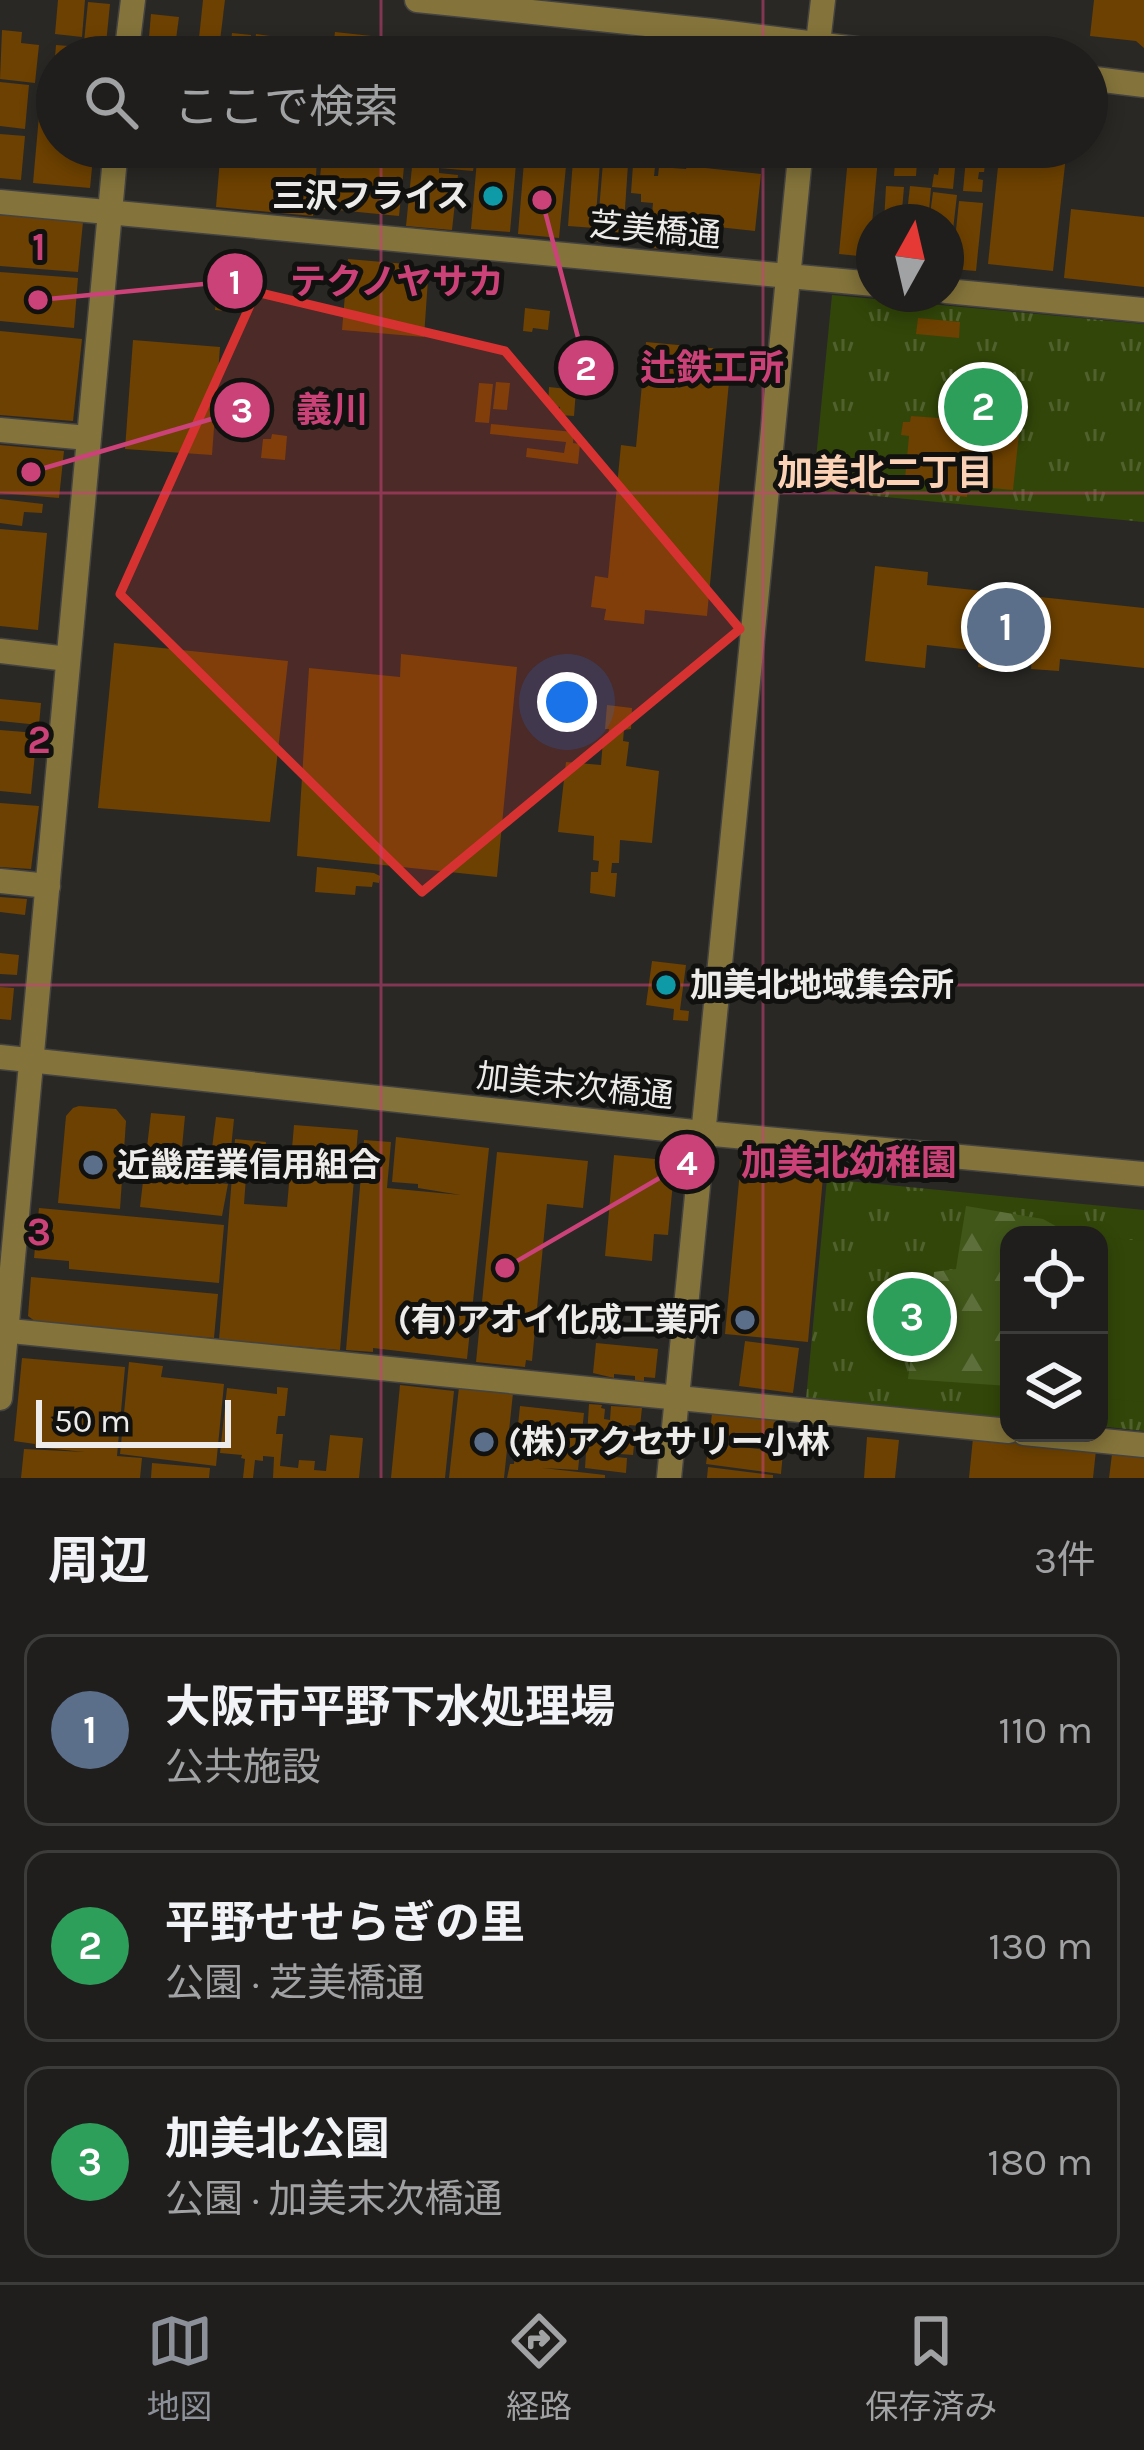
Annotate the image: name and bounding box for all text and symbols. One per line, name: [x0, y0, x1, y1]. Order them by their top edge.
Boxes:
search box: [36, 36, 1108, 168]
icon: search: [78, 69, 144, 135]
text: ここで検索: [174, 81, 399, 133]
place label: 三沢フライス: [272, 177, 469, 215]
marker: 三沢フライス: [480, 183, 506, 209]
north arrow: [856, 204, 964, 312]
street label: 芝美橋通: [588, 205, 722, 255]
text: 1: [32, 224, 46, 270]
callout: テクノヤサカ: [205, 245, 529, 317]
text: 1: [229, 261, 241, 303]
text: テクノヤサカ: [290, 261, 504, 303]
callout: 辻鉄工所: [556, 332, 808, 404]
text: 2: [575, 347, 597, 389]
text: 辻鉄工所: [640, 347, 784, 389]
pin: 2: [944, 362, 1022, 452]
callout: 義川: [212, 374, 392, 446]
text: 3: [231, 389, 253, 431]
text: 義川: [296, 389, 368, 431]
district label: 加美北二丁目: [777, 452, 993, 494]
pin: 1: [967, 582, 1045, 672]
your location: [537, 672, 597, 732]
text: 2: [27, 717, 51, 763]
place label: 加美北地域集会所: [690, 966, 954, 1004]
marker: 加美北地域集会所: [653, 972, 679, 998]
street label: 加美末次橋通: [475, 1057, 675, 1115]
callout: 加美北幼稚園: [657, 1126, 981, 1198]
text: 4: [676, 1142, 698, 1184]
text: 加美北幼稚園: [741, 1142, 957, 1184]
place label: 近畿産業信用組合: [117, 1146, 381, 1184]
marker: 近畿産業信用組合: [80, 1152, 106, 1178]
text: 3: [27, 1209, 51, 1255]
map controls: [1000, 1226, 1108, 1442]
button: locate: [1000, 1226, 1108, 1334]
pin: 3: [873, 1272, 951, 1362]
place label: (有)アオイ化成工業所: [398, 1301, 721, 1339]
marker: (有)アオイ化成工業所: [732, 1307, 758, 1333]
button: layers: [1000, 1334, 1108, 1442]
scale bar: [36, 1394, 231, 1447]
text: 50 m: [54, 1402, 131, 1440]
place label: (株)アクセサリー小林: [508, 1423, 830, 1461]
marker: (株)アクセサリー小林: [471, 1429, 497, 1455]
text: 周辺: [48, 1531, 150, 1591]
text: 3件: [1034, 1537, 1096, 1583]
text: 大阪市平野下水処理場: [165, 1681, 615, 1733]
text: 1: [83, 1707, 97, 1753]
text: 110 m: [998, 1707, 1093, 1753]
text: 公共施設: [165, 1744, 321, 1790]
text: 平野せせらぎの里: [165, 1897, 525, 1949]
text: 2: [78, 1923, 102, 1969]
text: 130 m: [988, 1923, 1093, 1969]
text: 公園 · 芝美橋通: [165, 1960, 425, 2006]
text: 加美北公園: [165, 2113, 390, 2165]
text: 3: [78, 2139, 102, 2185]
text: 180 m: [987, 2139, 1093, 2185]
text: 公園 · 加美末次橋通: [165, 2176, 503, 2222]
tab: 地図: [147, 2308, 213, 2428]
tab: 経路: [506, 2308, 572, 2428]
tab: 保存済み: [865, 2308, 997, 2428]

